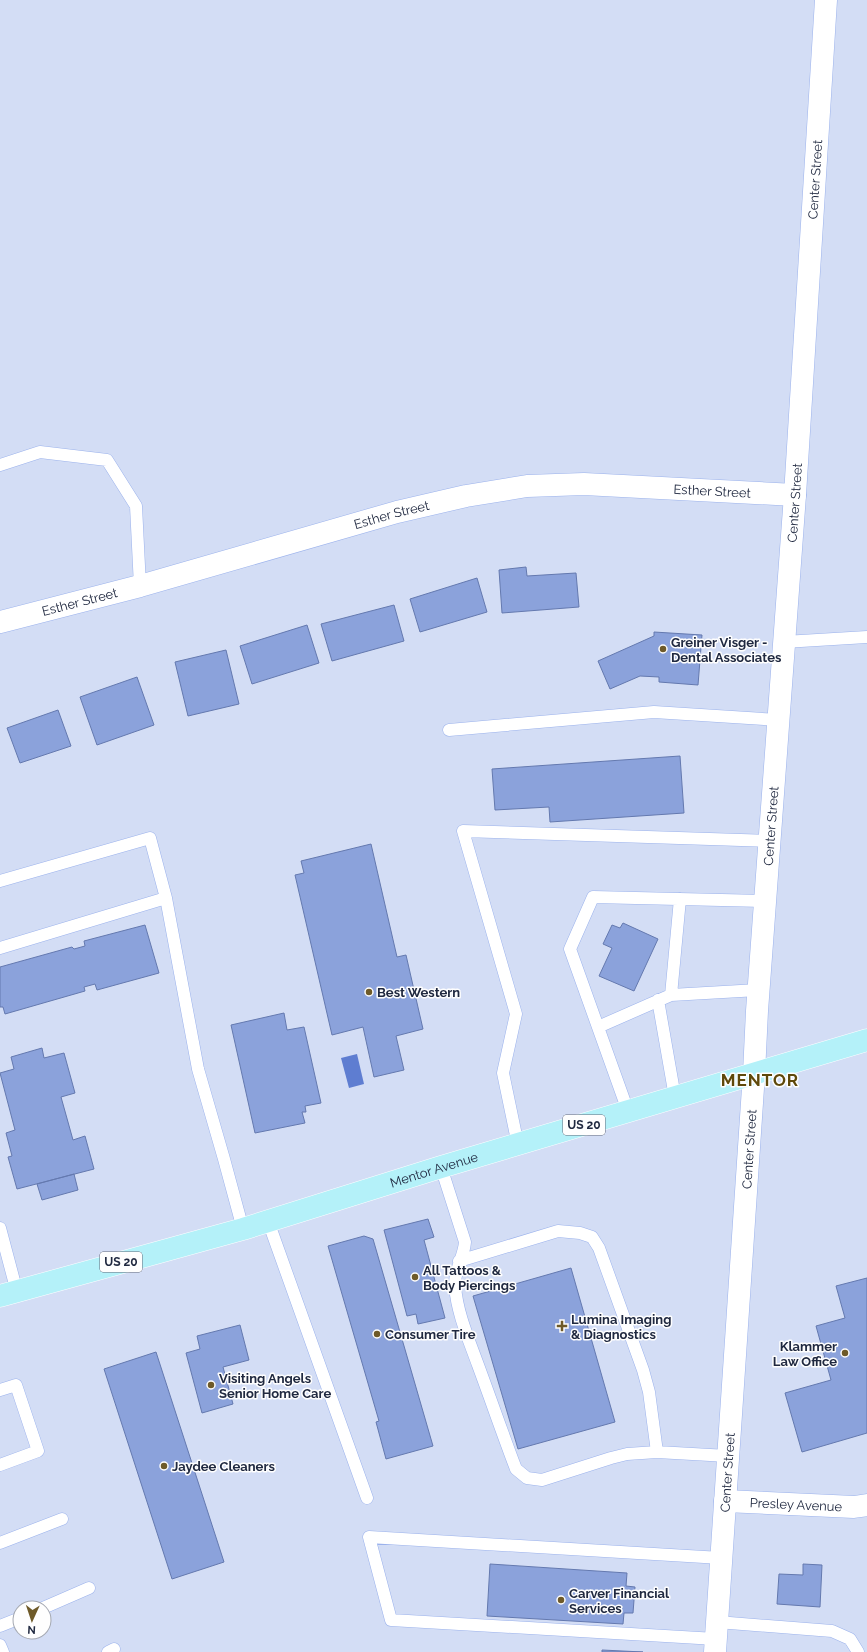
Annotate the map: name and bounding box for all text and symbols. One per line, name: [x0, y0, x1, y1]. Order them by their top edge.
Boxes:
street label: Center Street: [805, 139, 825, 220]
street label: Center Street: [784, 462, 805, 543]
street label: Esther Street: [673, 481, 752, 500]
street label: Esther Street: [352, 497, 431, 532]
street label: Esther Street: [40, 585, 119, 618]
place label: Greiner Visger - Dental Associates: [671, 635, 782, 665]
marker: Greiner Visger - Dental Associates: [658, 644, 668, 654]
street label: Center Street: [760, 785, 781, 866]
place label: Best Western: [377, 985, 460, 1000]
marker: Best Western: [364, 987, 374, 997]
district label: MENTOR: [721, 1070, 799, 1090]
street label: Center Street: [739, 1108, 759, 1189]
road number: US 20: [563, 1115, 605, 1135]
street label: Mentor Avenue: [388, 1149, 480, 1190]
road number: US 20: [100, 1252, 142, 1272]
place label: All Tattoos & Body Piercings: [423, 1263, 516, 1293]
marker: All Tattoos & Body Piercings: [410, 1272, 420, 1282]
place label: Lumina Imaging & Diagnostics: [571, 1312, 671, 1342]
marker: Lumina Imaging & Diagnostics: [556, 1320, 568, 1332]
place label: Consumer Tire: [385, 1327, 476, 1342]
marker: Consumer Tire: [372, 1329, 382, 1339]
place label: Klammer Law Office: [773, 1339, 837, 1369]
marker: Klammer Law Office: [840, 1348, 850, 1358]
place label: Visiting Angels Senior Home Care: [219, 1371, 331, 1401]
marker: Visiting Angels Senior Home Care: [206, 1380, 216, 1390]
street label: Center Street: [717, 1432, 737, 1513]
place label: Jaydee Cleaners: [172, 1459, 275, 1474]
marker: Jaydee Cleaners: [159, 1461, 169, 1471]
street label: Presley Avenue: [749, 1495, 843, 1514]
place label: Carver Financial Services: [569, 1586, 670, 1616]
marker: Carver Financial Services: [556, 1595, 566, 1605]
north arrow: [12, 1600, 52, 1640]
text: N: [27, 1623, 36, 1636]

